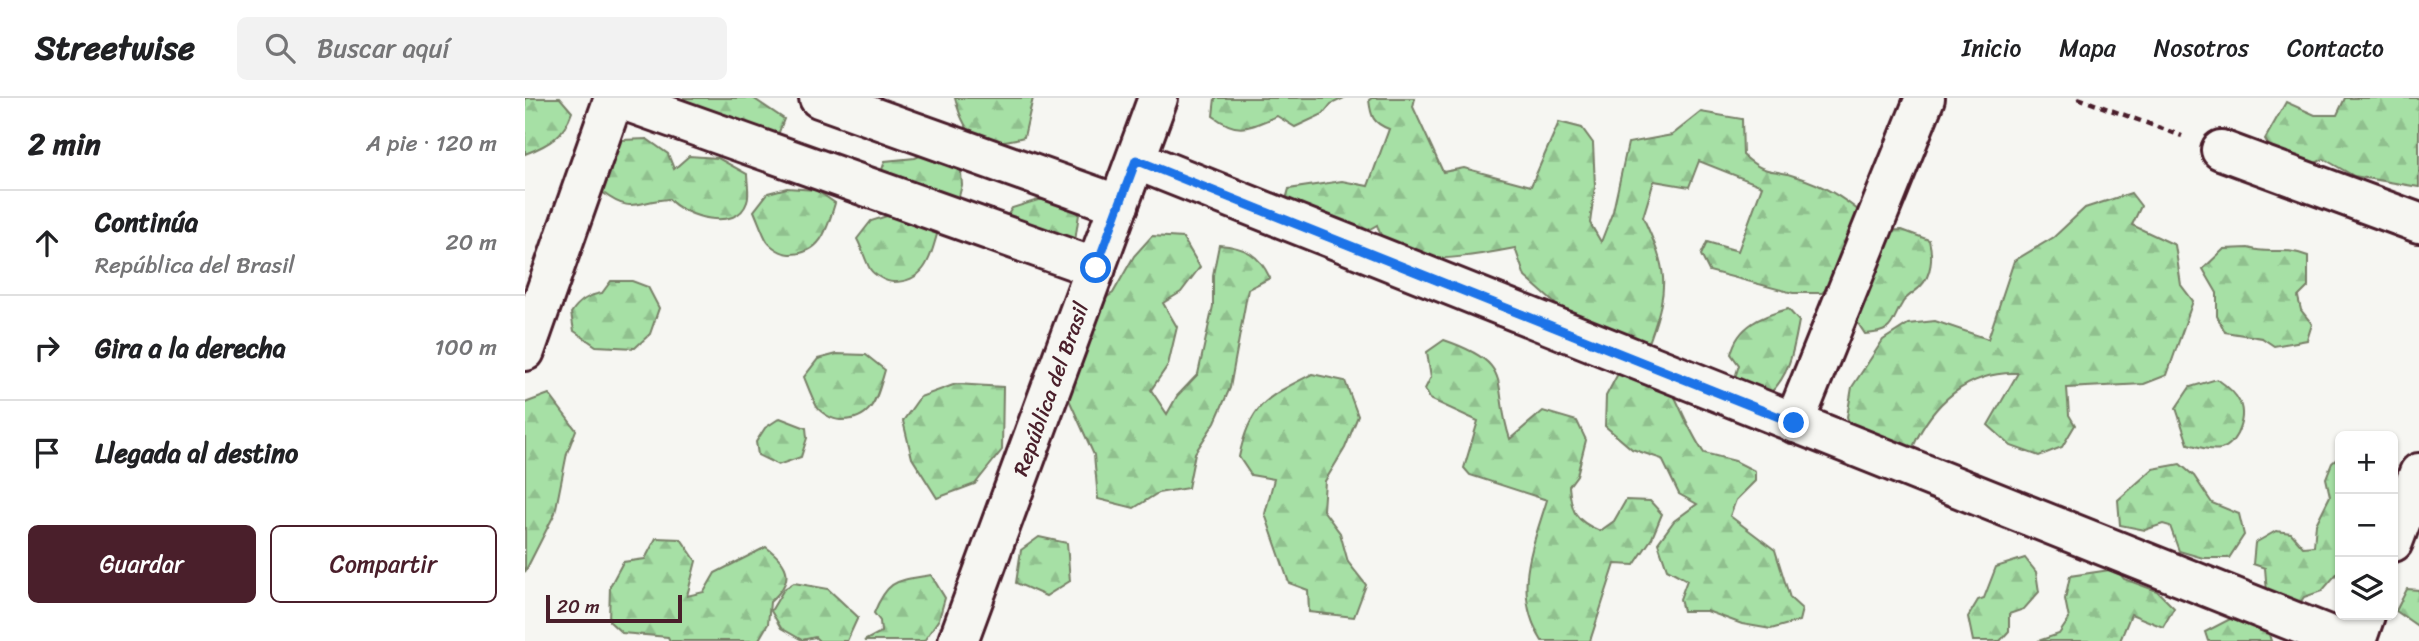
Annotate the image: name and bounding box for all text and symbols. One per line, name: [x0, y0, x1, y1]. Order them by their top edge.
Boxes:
search box: [237, 17, 727, 80]
text: Streetwise: [35, 19, 195, 77]
text: Buscar aquí: [317, 25, 450, 71]
text: Inicio: [1962, 27, 2021, 69]
text: Mapa: [2059, 27, 2116, 69]
text: Nosotros: [2154, 27, 2249, 69]
text: Contacto: [2287, 27, 2384, 69]
icon: search: [261, 29, 299, 67]
text: 2 min: [28, 117, 101, 171]
text: A pie · 120 m: [366, 123, 497, 164]
text: Continúa: [95, 199, 198, 245]
text: 20 m: [446, 222, 497, 263]
icon: ahead: [28, 224, 66, 262]
text: República del Brasil: [95, 245, 295, 286]
route start: [1080, 252, 1111, 283]
street label: República del Brasil: [1002, 296, 1100, 481]
text: Gira a la derecha: [95, 325, 286, 371]
text: 100 m: [434, 327, 497, 368]
icon: right: [28, 329, 66, 367]
route end: [1778, 407, 1809, 438]
text: Llegada al destino: [95, 430, 298, 476]
map controls: [2335, 431, 2398, 620]
button: +: [2335, 431, 2398, 494]
icon: arrive: [28, 434, 66, 472]
button: −: [2335, 494, 2398, 557]
button: Guardar: [28, 525, 256, 603]
button: Compartir: [270, 525, 497, 603]
button: layers: [2335, 557, 2398, 620]
text: 20 m: [557, 590, 600, 623]
scale bar: [546, 592, 683, 624]

